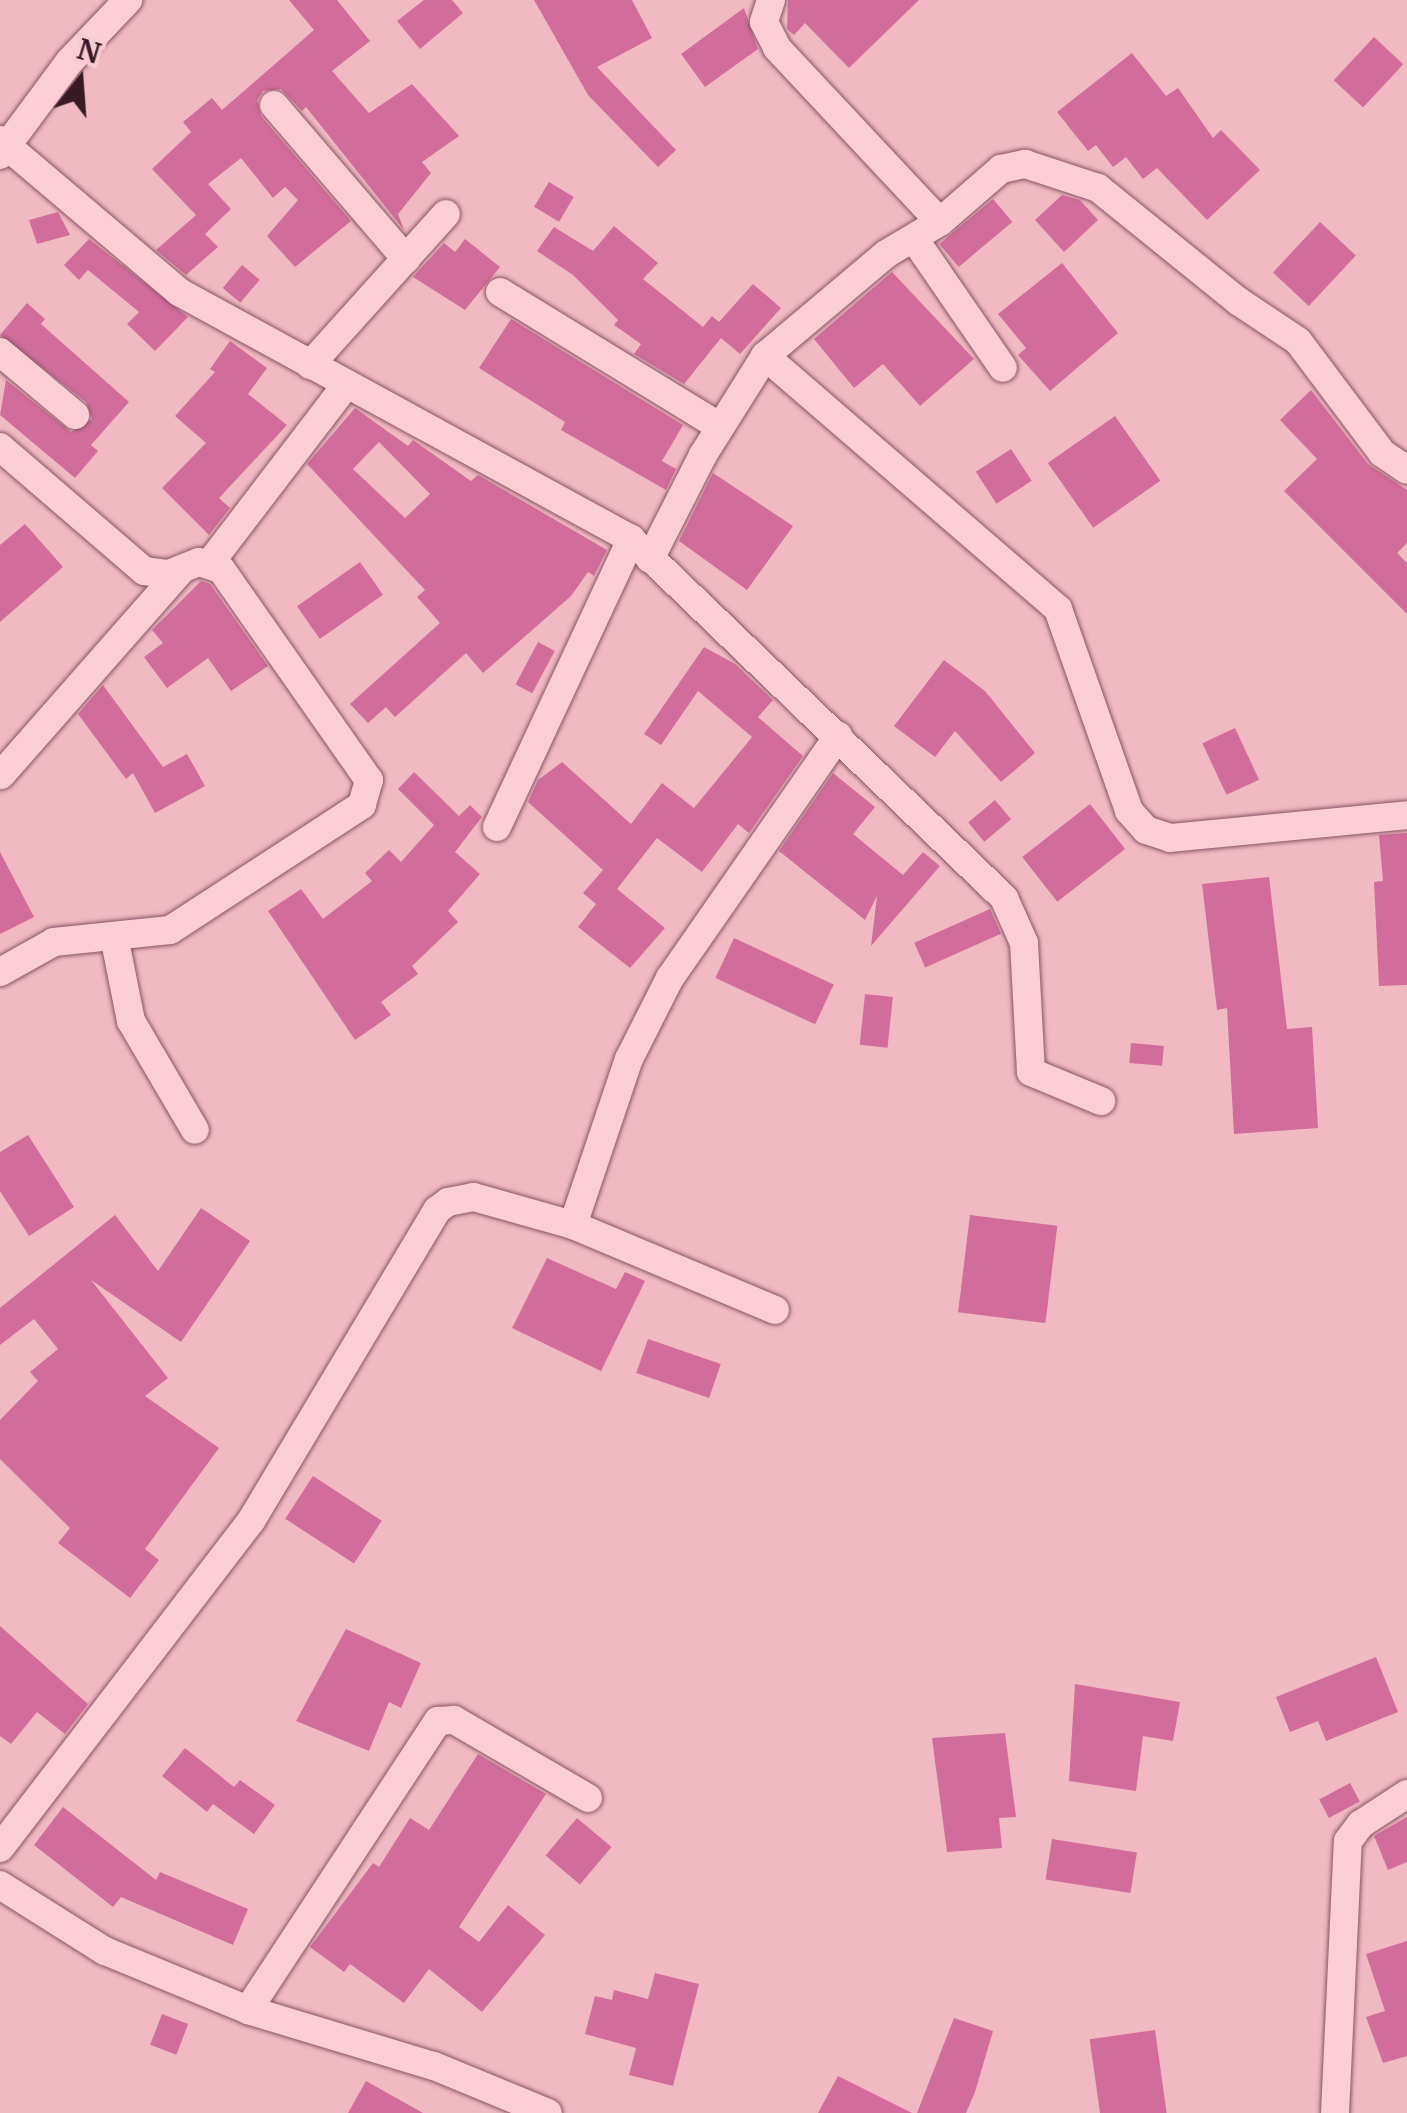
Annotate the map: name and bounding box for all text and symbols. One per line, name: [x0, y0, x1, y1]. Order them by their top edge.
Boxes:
north arrow: [30, 30, 130, 130]
text: N: [73, 31, 105, 72]

